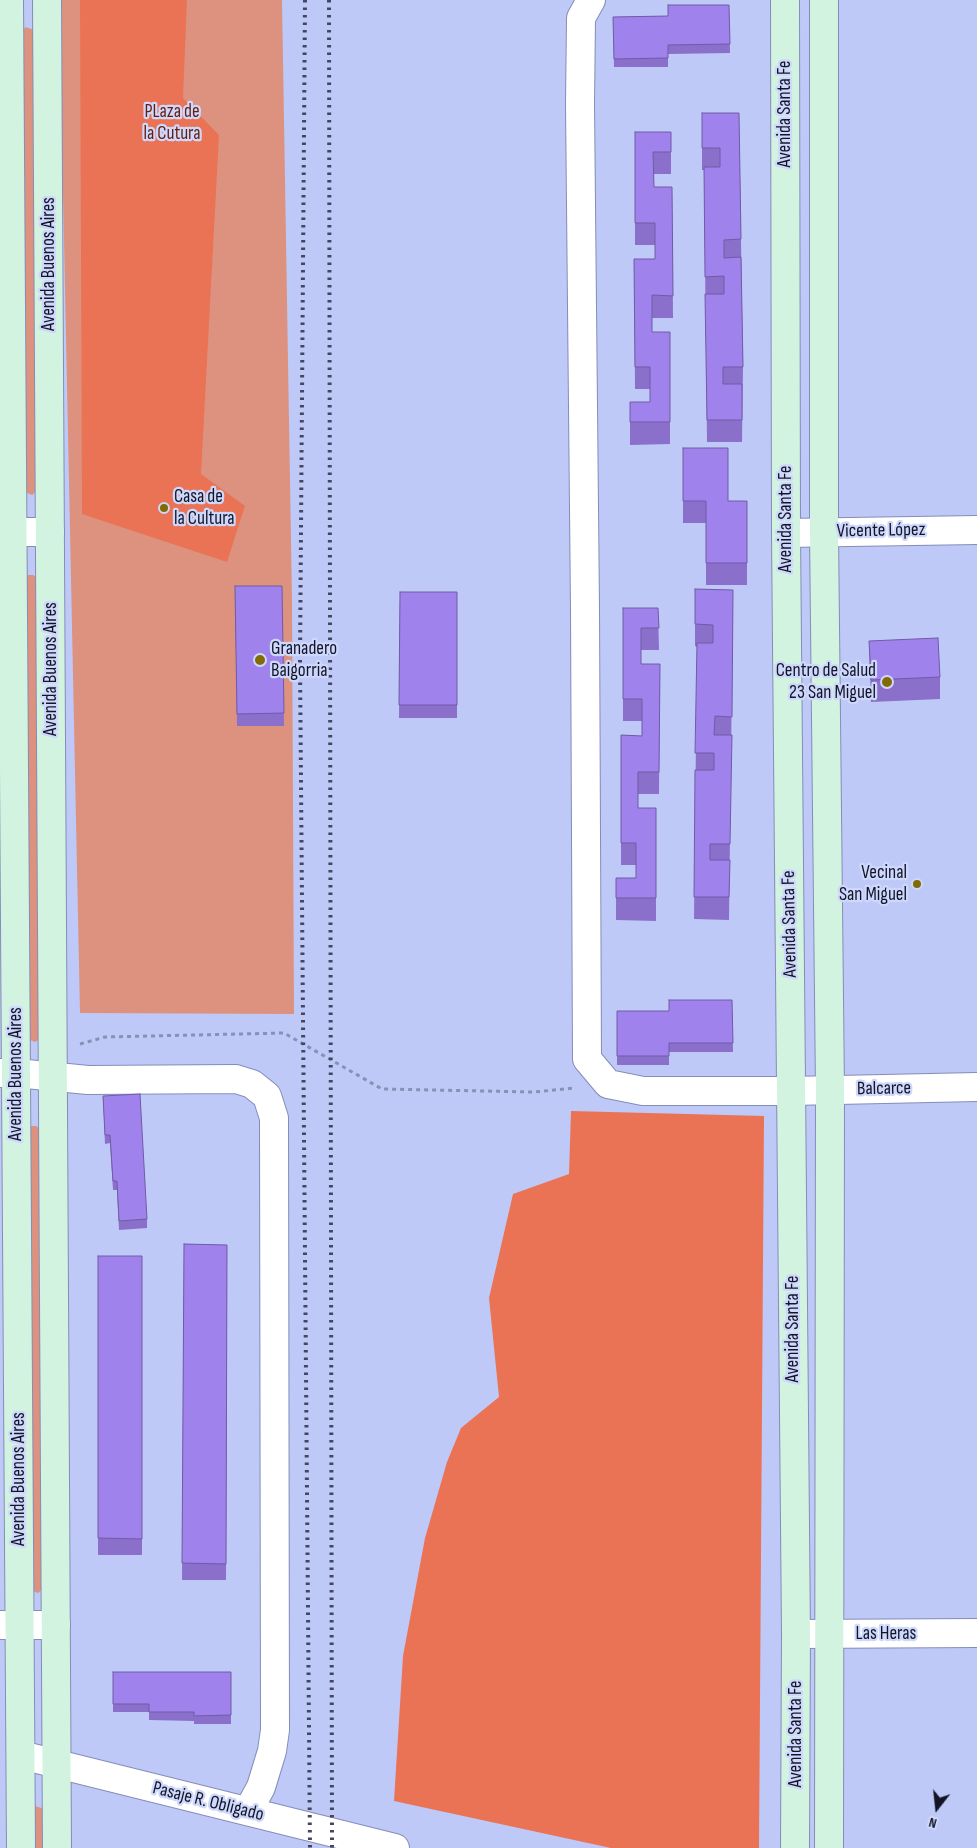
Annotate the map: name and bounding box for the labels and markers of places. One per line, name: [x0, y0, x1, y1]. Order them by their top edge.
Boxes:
place label: Casa de la Cultura: [174, 486, 235, 530]
marker: Casa de la Cultura: [158, 502, 170, 514]
place label: Granadero Baigorria: [271, 638, 337, 682]
marker: Granadero Baigorria: [253, 653, 267, 667]
place label: Centro de Salud 23 San Miguel: [776, 660, 876, 704]
marker: Centro de Salud 23 San Miguel: [880, 675, 894, 689]
place label: Vecinal San Miguel: [839, 862, 907, 906]
marker: Vecinal San Miguel: [911, 878, 923, 890]

